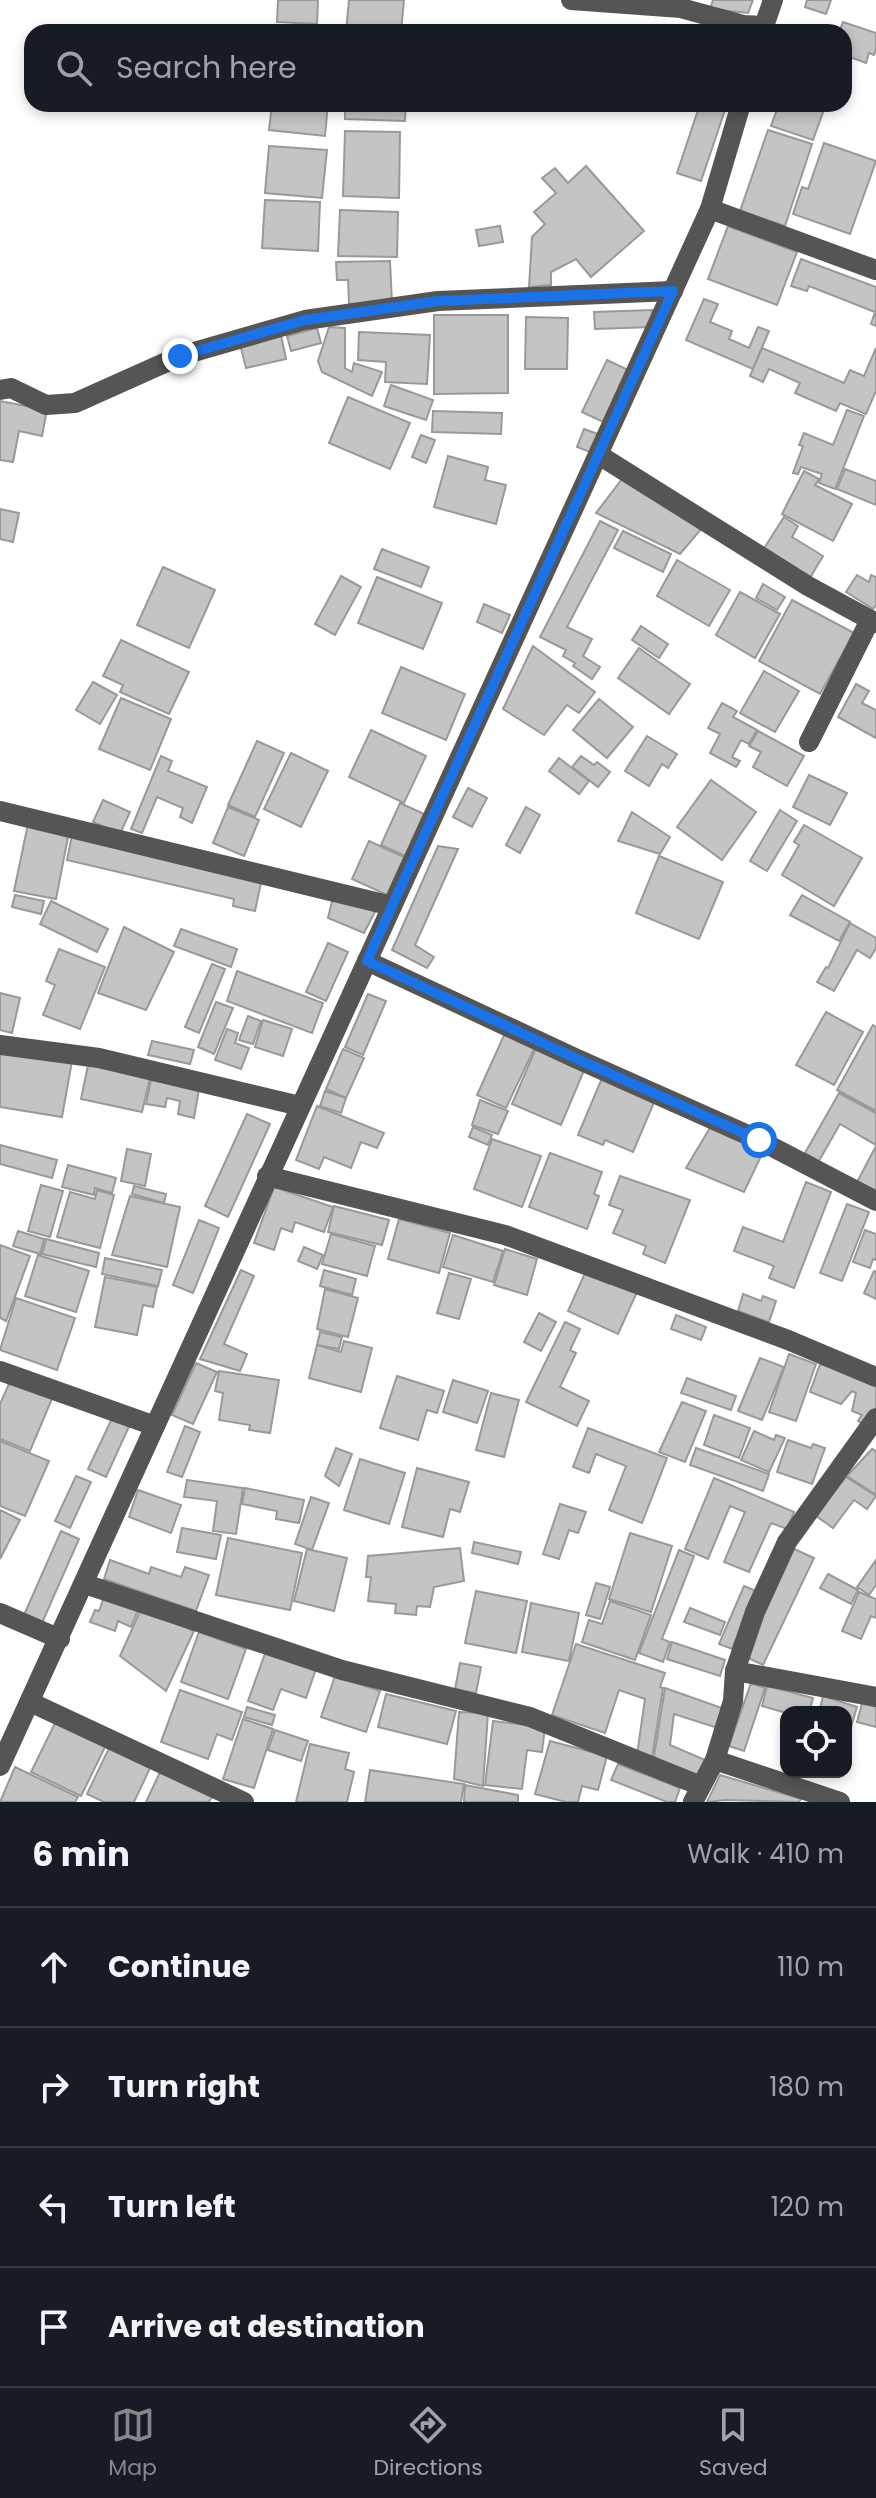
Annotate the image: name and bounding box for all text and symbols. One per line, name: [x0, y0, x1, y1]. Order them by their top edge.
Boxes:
search box: [24, 24, 852, 112]
icon: search: [52, 46, 96, 90]
text: Search here: [116, 46, 297, 89]
route end: [162, 338, 198, 374]
route start: [741, 1122, 777, 1158]
map controls: [780, 1706, 852, 1778]
button: locate: [780, 1706, 852, 1778]
text: 6 min: [32, 1830, 130, 1878]
text: Walk · 410 m: [687, 1836, 844, 1872]
icon: ahead: [32, 1945, 76, 1989]
text: Continue: [108, 1945, 250, 1988]
text: 110 m: [777, 1949, 844, 1985]
icon: right: [32, 2065, 76, 2109]
text: Turn right: [108, 2065, 260, 2108]
text: 180 m: [769, 2069, 844, 2105]
icon: left: [32, 2185, 76, 2229]
text: Turn left: [108, 2185, 236, 2228]
text: 120 m: [771, 2189, 844, 2225]
icon: arrive: [32, 2305, 76, 2349]
text: Arrive at destination: [108, 2305, 425, 2348]
tab: Map: [108, 2403, 157, 2484]
tab: Directions: [373, 2403, 483, 2484]
tab: Saved: [699, 2403, 768, 2484]

